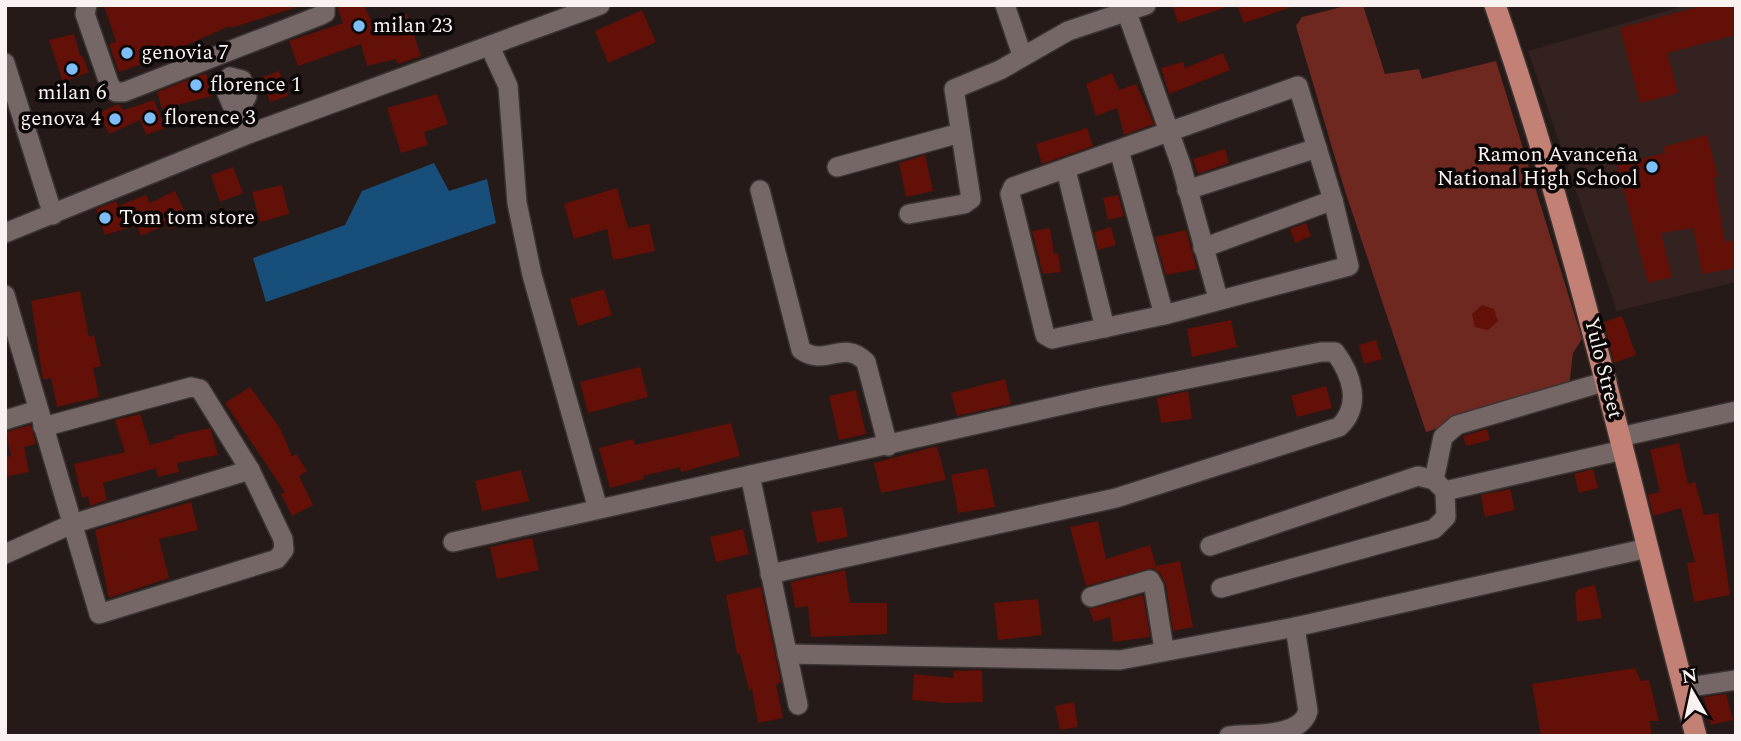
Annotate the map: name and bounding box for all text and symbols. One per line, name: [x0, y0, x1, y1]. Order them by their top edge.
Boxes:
place label: milan 23: [373, 10, 453, 42]
marker: milan 23: [351, 18, 367, 34]
place label: genovia 7: [141, 37, 229, 69]
marker: genovia 7: [119, 45, 135, 61]
marker: milan 6: [64, 61, 80, 77]
place label: florence 1: [210, 69, 301, 101]
place label: milan 6: [38, 77, 106, 109]
marker: florence 1: [188, 77, 204, 93]
place label: florence 3: [164, 102, 256, 134]
place label: genova 4: [20, 103, 101, 135]
marker: florence 3: [142, 110, 158, 126]
marker: genova 4: [107, 111, 123, 127]
place label: Ramon Avanceña National High School: [1437, 139, 1639, 195]
marker: Ramon Avanceña National High School: [1644, 159, 1660, 175]
place label: Tom tom store: [119, 202, 255, 234]
marker: Tom tom store: [97, 210, 113, 226]
street label: Yulo Street: [1575, 314, 1631, 422]
north arrow: [1657, 657, 1727, 727]
text: N: [1680, 661, 1700, 692]

